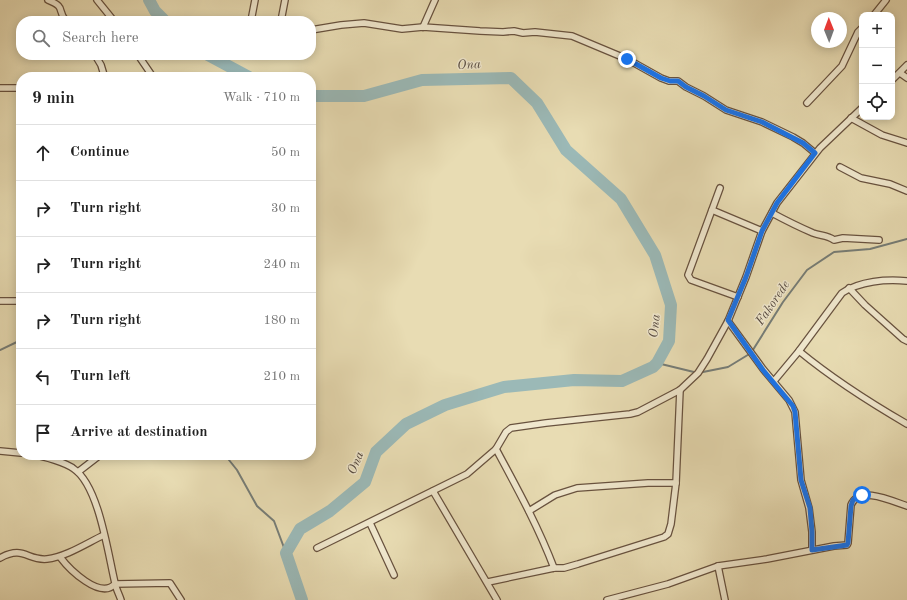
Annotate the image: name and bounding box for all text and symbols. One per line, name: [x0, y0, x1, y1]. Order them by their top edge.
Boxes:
north arrow: [811, 12, 847, 48]
map controls: [859, 12, 895, 120]
button: +: [859, 12, 895, 48]
search box: [16, 16, 316, 60]
icon: search: [30, 27, 52, 49]
text: Search here: [62, 31, 139, 46]
button: −: [859, 48, 895, 84]
route end: [618, 50, 636, 68]
water label: Ona: [457, 58, 481, 72]
button: locate: [859, 84, 895, 120]
text: 9 min: [32, 90, 75, 107]
text: Walk · 710 m: [223, 91, 300, 104]
icon: ahead: [32, 142, 54, 164]
text: Continue: [70, 145, 129, 160]
text: 50 m: [271, 146, 300, 159]
icon: right: [32, 198, 54, 220]
text: Turn right: [70, 201, 141, 216]
text: 30 m: [271, 202, 300, 215]
icon: right: [32, 254, 54, 276]
text: Turn right: [70, 257, 141, 272]
text: 240 m: [263, 258, 300, 271]
water label: Fakorede: [753, 278, 793, 328]
icon: right: [32, 310, 54, 332]
text: Turn right: [70, 313, 141, 328]
water label: Ona: [647, 313, 663, 339]
text: 180 m: [263, 314, 300, 327]
icon: left: [32, 366, 54, 388]
text: Turn left: [70, 369, 130, 384]
text: 210 m: [263, 370, 300, 383]
icon: arrive: [32, 422, 54, 444]
text: Arrive at destination: [70, 425, 208, 440]
water label: Ona: [345, 450, 367, 476]
route start: [853, 486, 871, 504]

